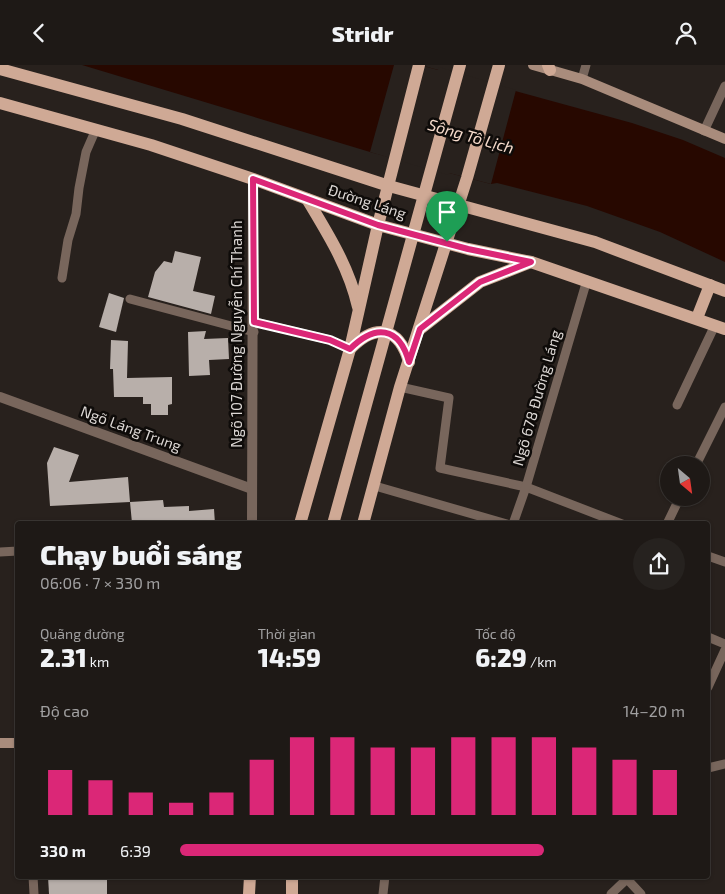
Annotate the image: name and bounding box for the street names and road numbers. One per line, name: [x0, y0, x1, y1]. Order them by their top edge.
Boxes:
street label: Đường Láng: [326, 180, 409, 222]
street label: Ngõ 107 Đường Nguyễn Chí Thanh: [227, 220, 245, 448]
street label: Ngõ 678 Đường Láng: [508, 327, 564, 468]
street label: Ngõ Láng Trung: [79, 402, 185, 455]

